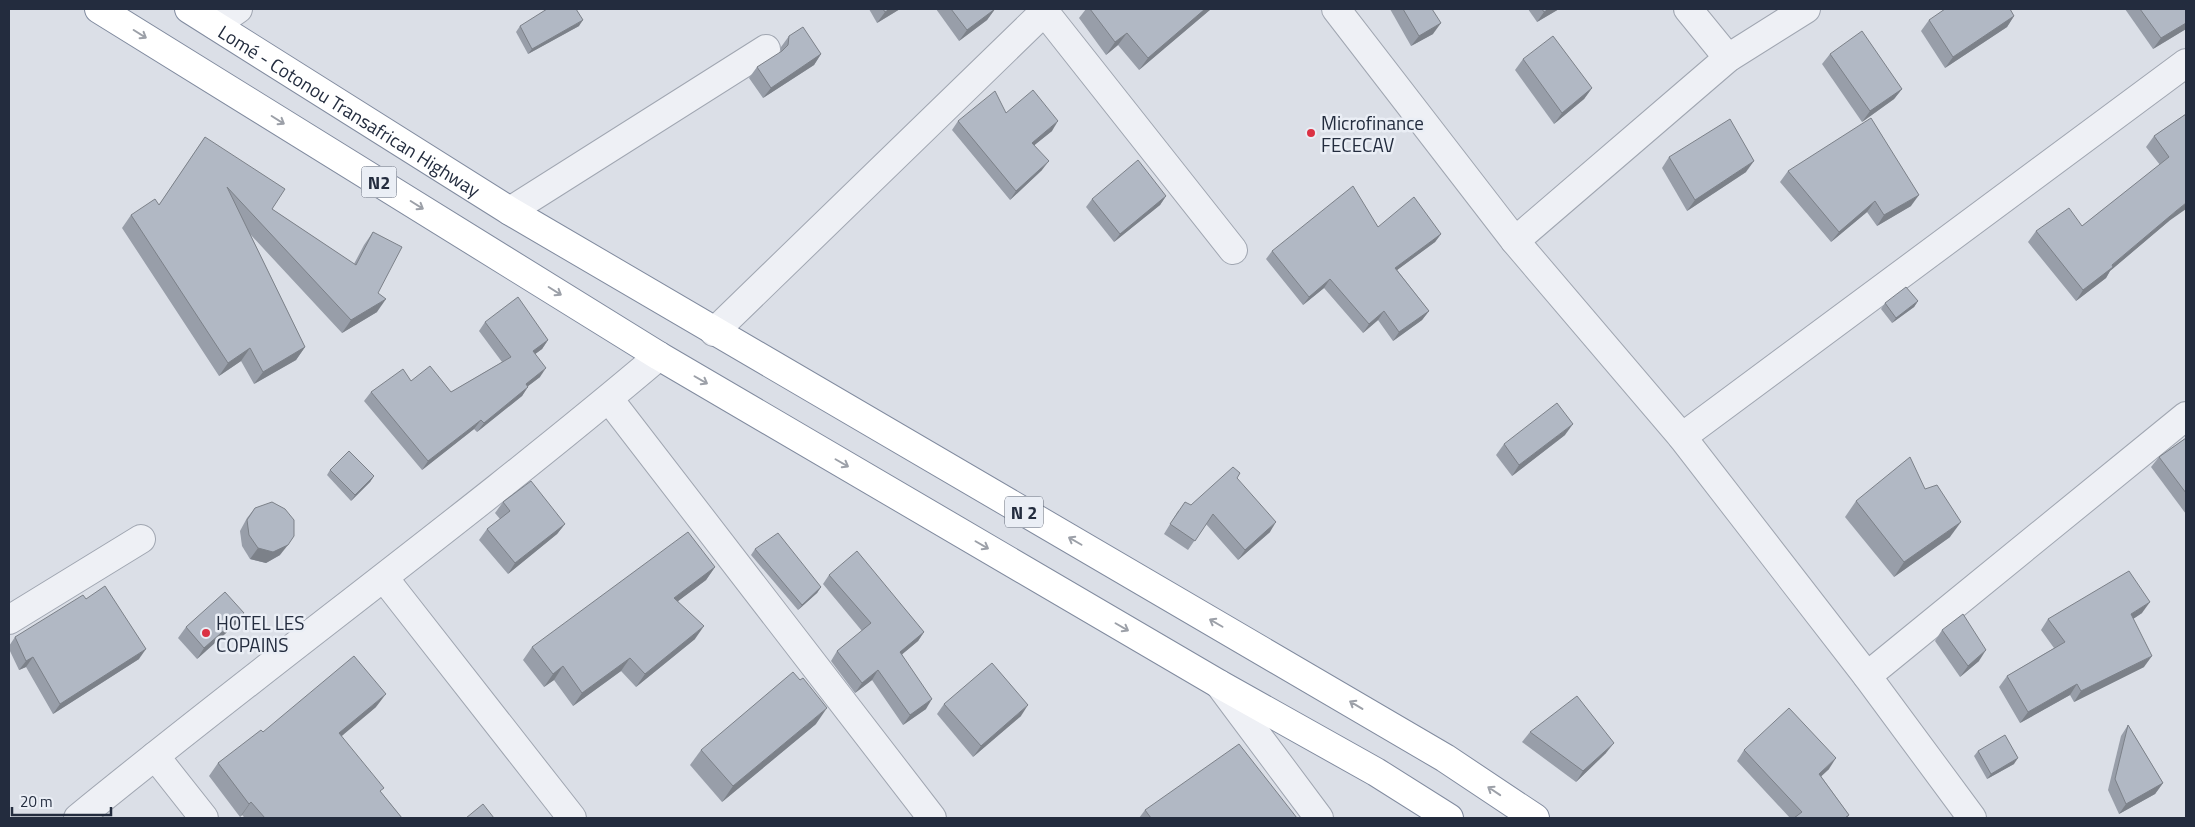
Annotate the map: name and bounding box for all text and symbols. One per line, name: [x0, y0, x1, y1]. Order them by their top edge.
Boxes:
street label: Lomé - Cotonou Transafrican Highway: [213, 17, 487, 204]
one-way arrow: [133, 30, 147, 40]
place label: Microfinance FECECAV: [1321, 108, 1424, 159]
one-way arrow: [271, 115, 285, 125]
marker: Microfinance FECECAV: [1305, 127, 1317, 139]
road number: N2: [362, 166, 396, 198]
one-way arrow: [409, 201, 423, 211]
one-way arrow: [547, 286, 561, 296]
one-way arrow: [694, 376, 708, 386]
one-way arrow: [834, 458, 848, 468]
road number: N 2: [1005, 497, 1043, 528]
one-way arrow: [1069, 536, 1083, 546]
one-way arrow: [974, 540, 989, 550]
place label: HOTEL LES COPAINS: [216, 608, 305, 659]
one-way arrow: [1209, 618, 1224, 627]
one-way arrow: [1114, 623, 1128, 633]
marker: HOTEL LES COPAINS: [200, 627, 212, 639]
one-way arrow: [1350, 700, 1364, 710]
scale bar: [12, 784, 111, 816]
one-way arrow: [1488, 786, 1502, 796]
text: 20 m: [20, 790, 53, 813]

